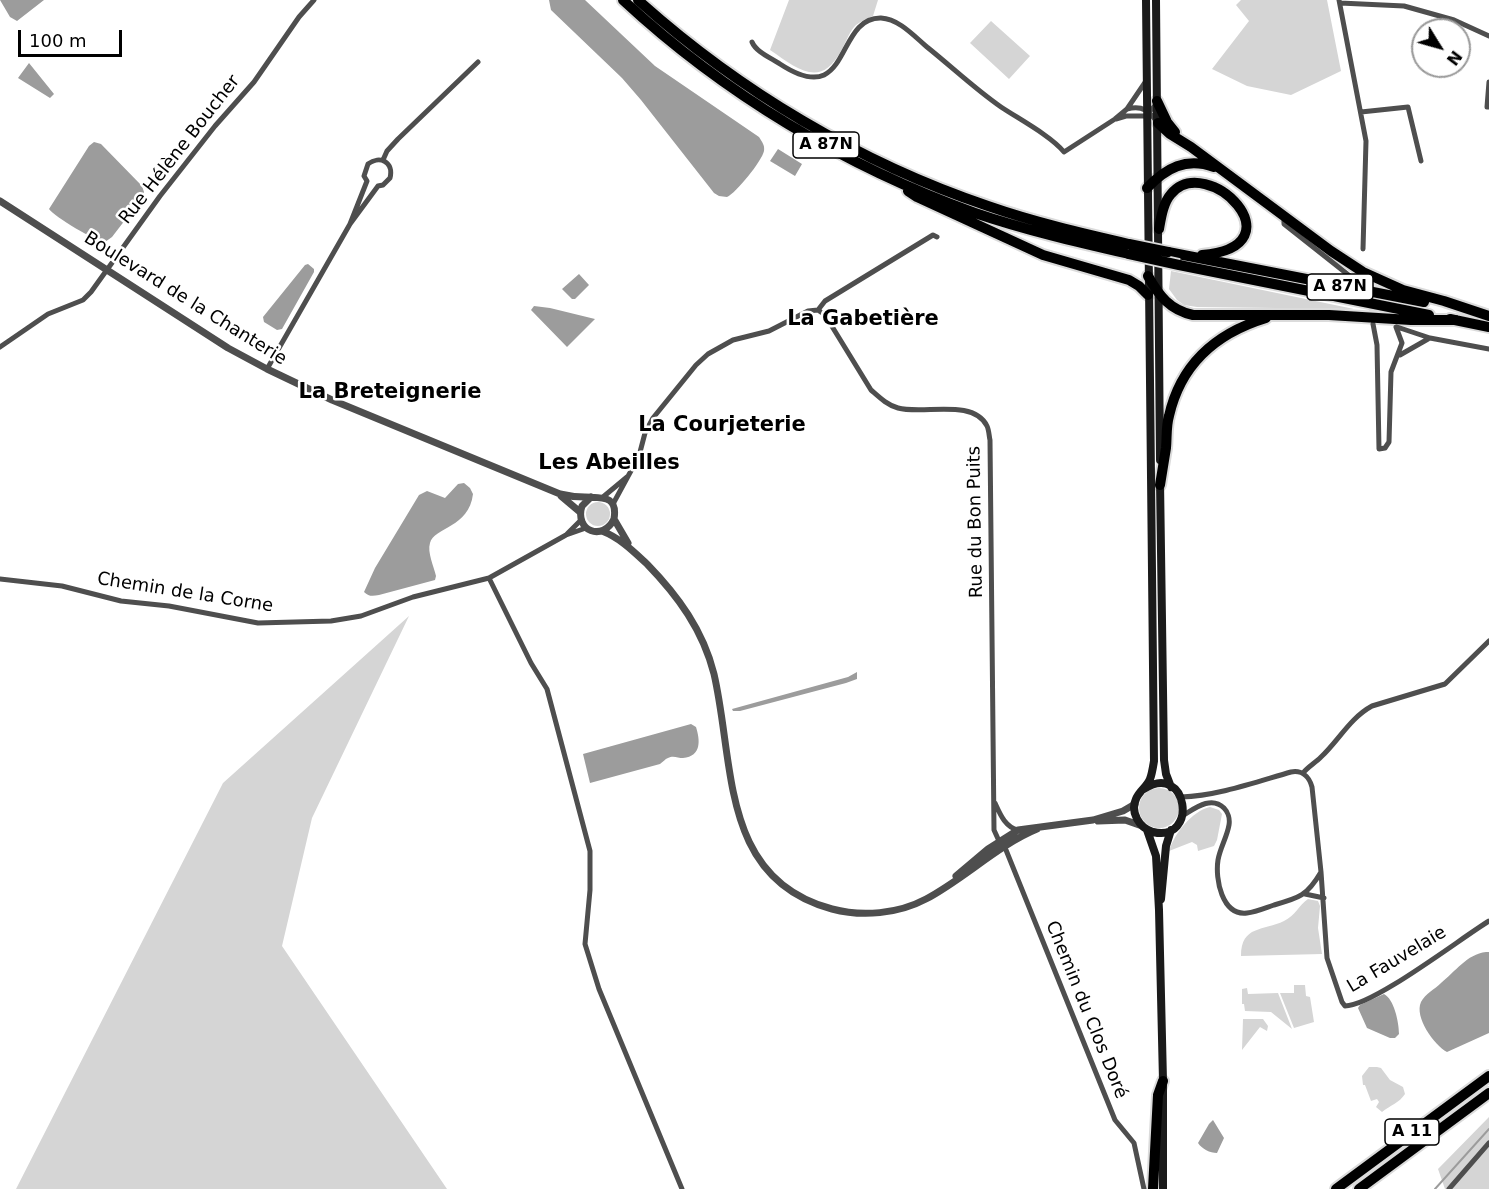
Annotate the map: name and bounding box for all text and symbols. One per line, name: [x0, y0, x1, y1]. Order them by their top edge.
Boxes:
scale bar: [21, 18, 124, 56]
north arrow: [1411, 18, 1471, 78]
text: 100 m: [29, 30, 87, 51]
text: N: [1443, 47, 1466, 69]
street label: Rue Hélène Boucher: [115, 71, 245, 229]
road number: A 87N: [793, 132, 859, 158]
street label: Boulevard de la Chanterie: [80, 228, 290, 370]
road number: A 87N: [1307, 274, 1373, 300]
district label: La Gabetière: [787, 307, 939, 333]
district label: La Breteignerie: [299, 380, 481, 406]
district label: La Courjeterie: [638, 413, 806, 439]
street label: Rue du Bon Puits: [964, 446, 988, 598]
district label: Les Abeilles: [538, 451, 680, 477]
street label: Chemin de la Corne: [95, 568, 275, 618]
street label: Chemin du Clos Doré: [1040, 918, 1132, 1102]
street label: La Fauvelaie: [1344, 922, 1450, 998]
road number: A 11: [1385, 1119, 1439, 1145]

